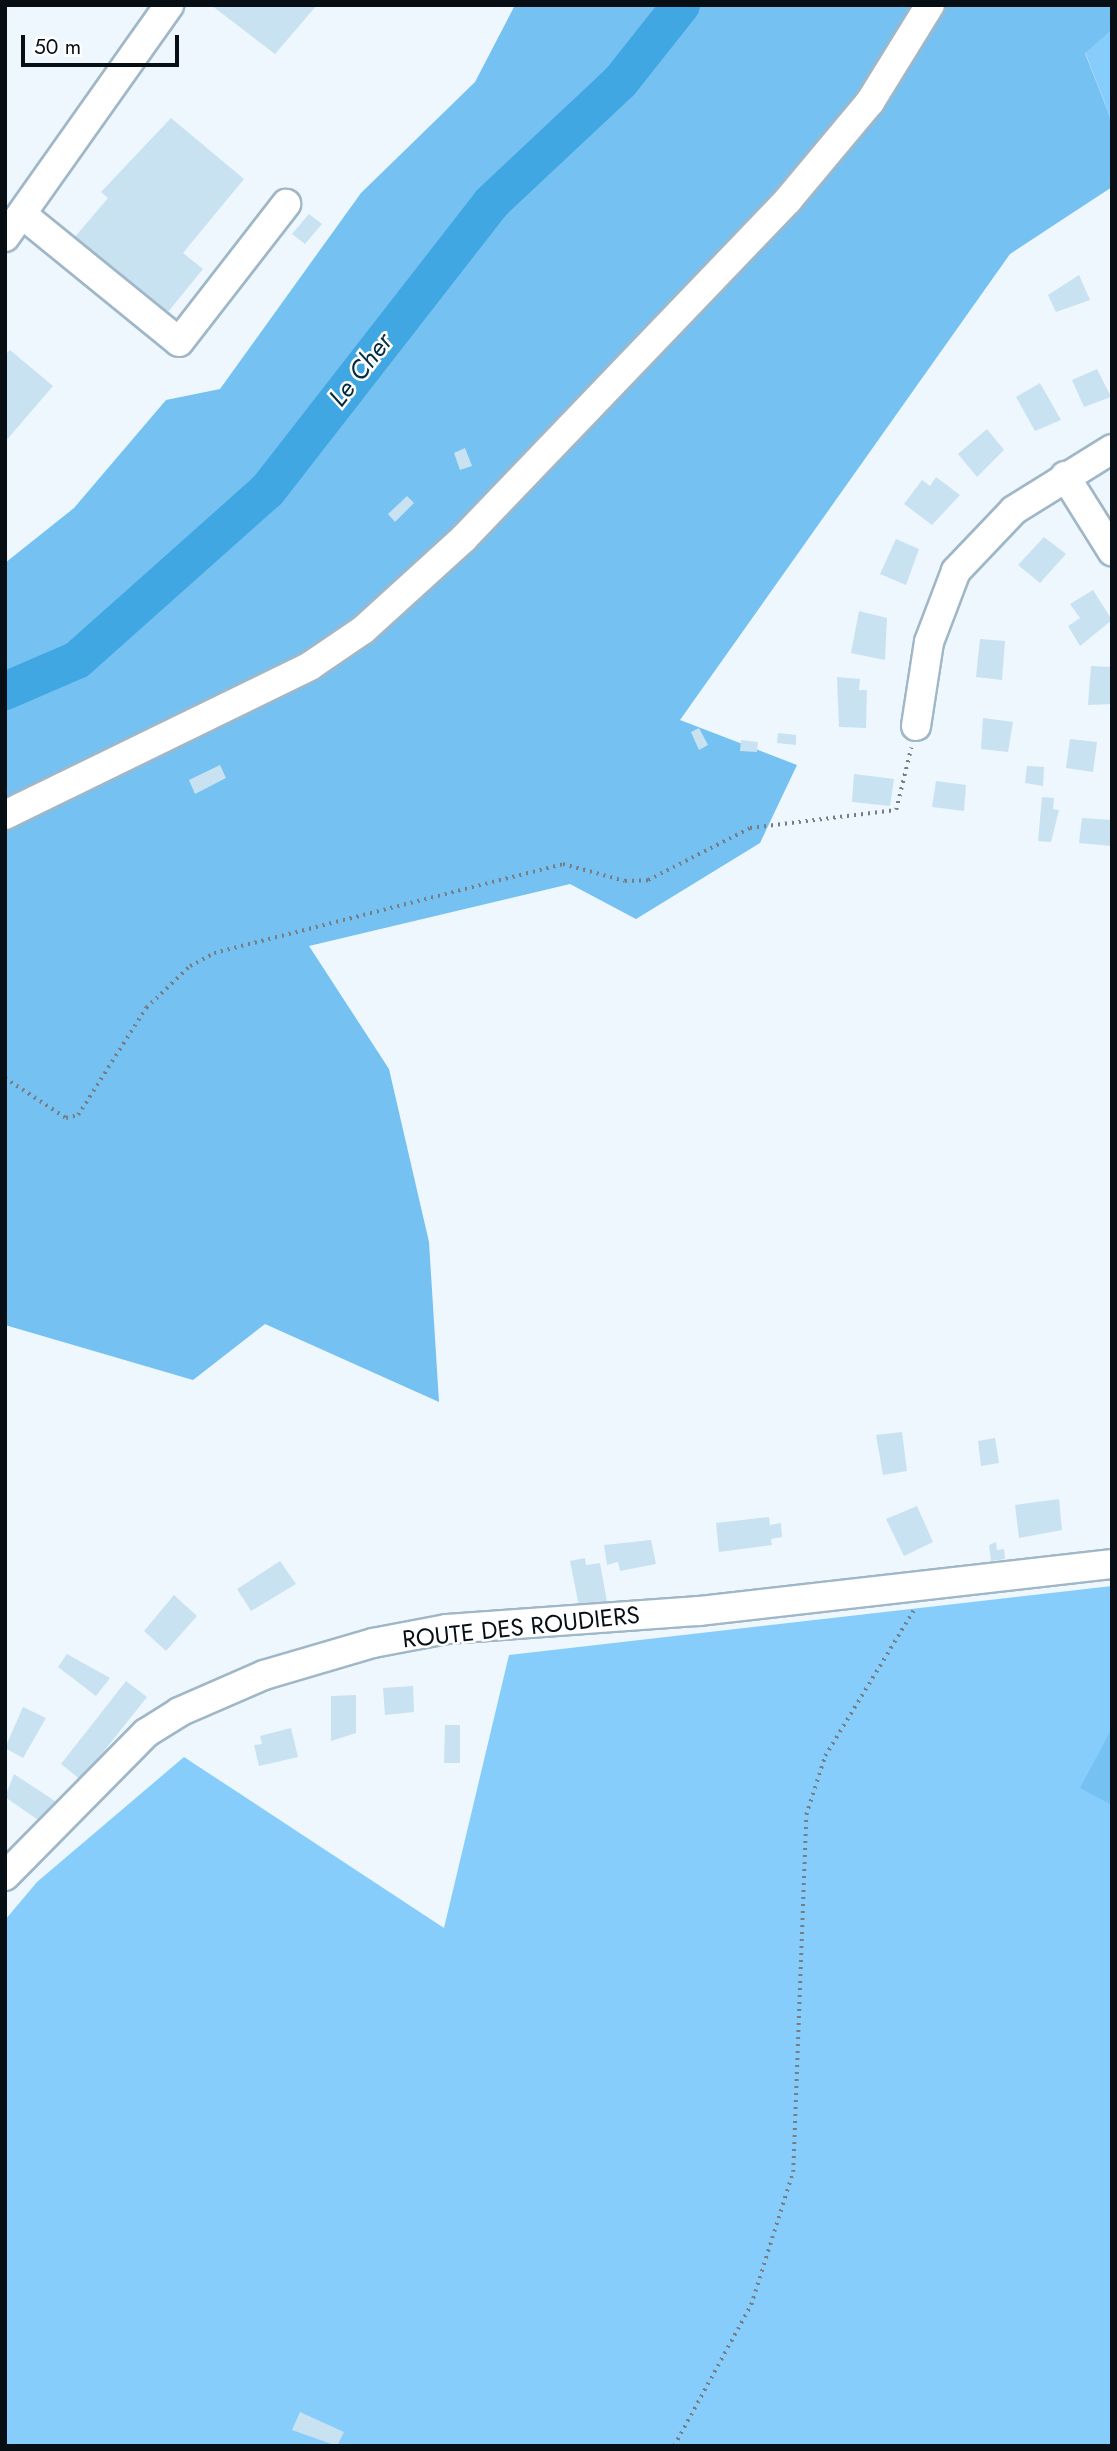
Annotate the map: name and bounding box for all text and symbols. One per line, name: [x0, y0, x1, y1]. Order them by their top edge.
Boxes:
scale bar: [24, 21, 182, 65]
text: 50 m: [34, 32, 81, 62]
water label: Le Cher: [323, 327, 399, 413]
street label: ROUTE DES ROUDIERS: [401, 1600, 641, 1654]

